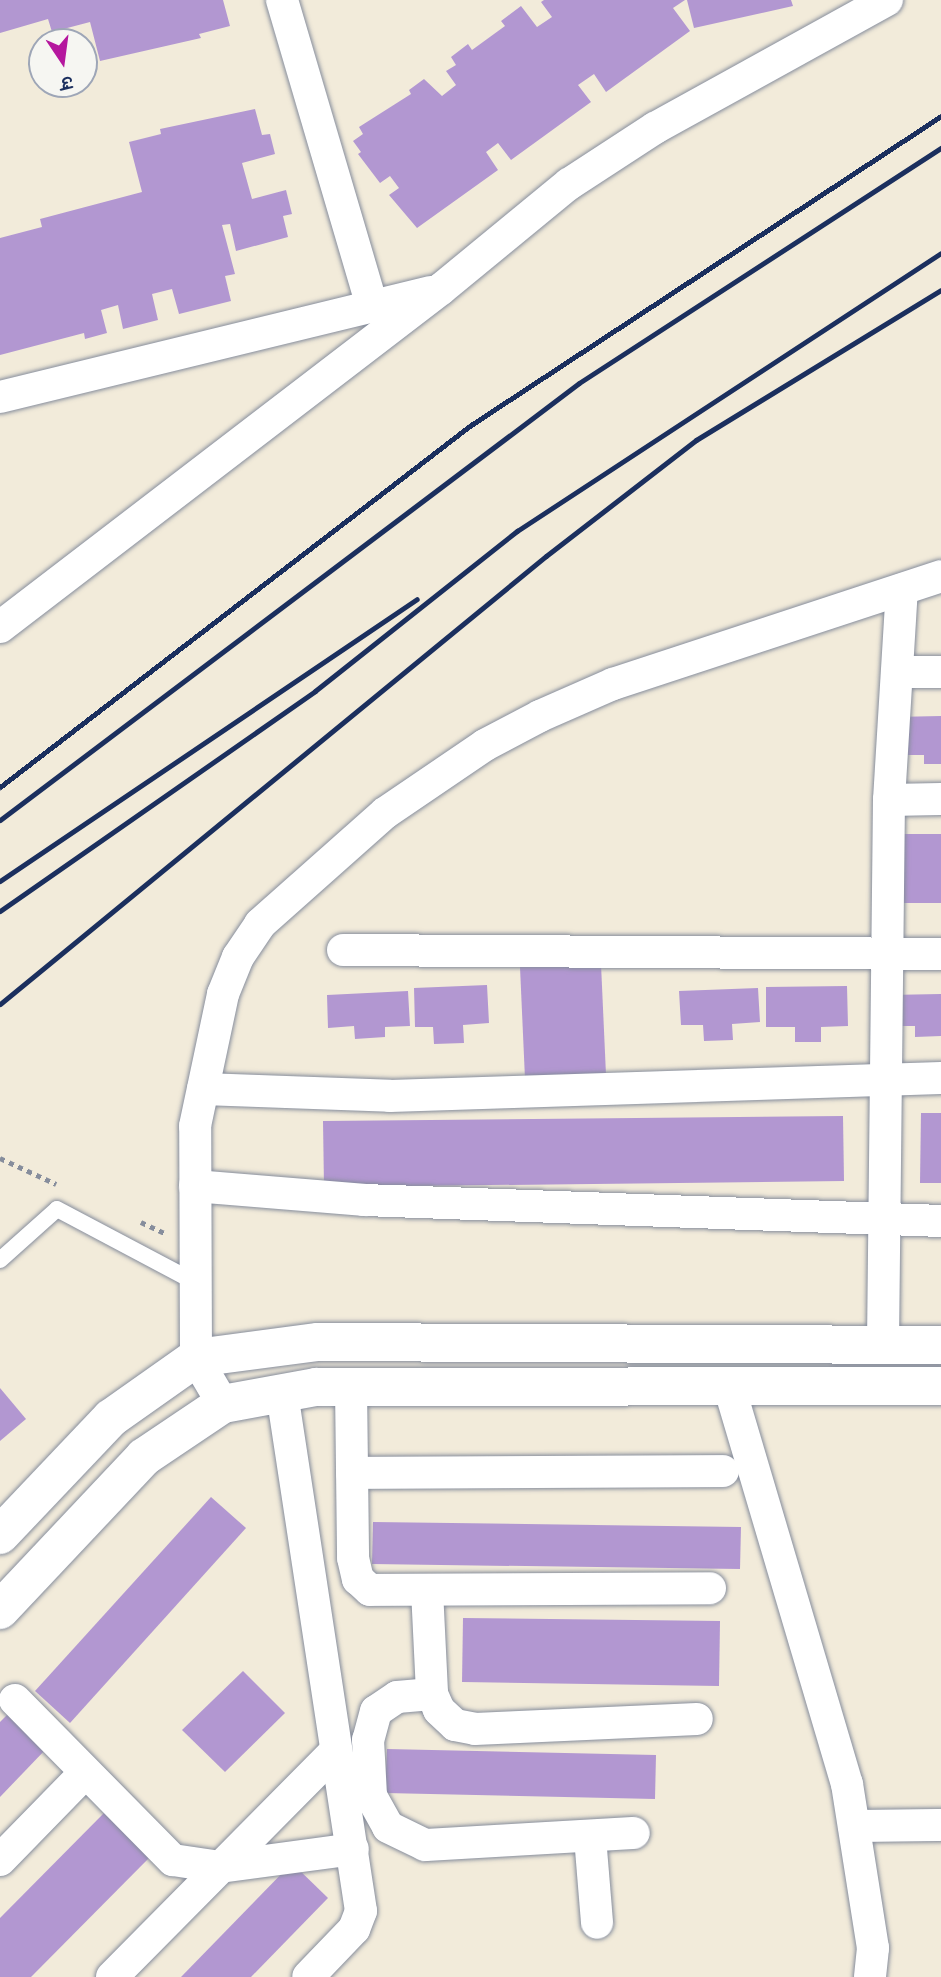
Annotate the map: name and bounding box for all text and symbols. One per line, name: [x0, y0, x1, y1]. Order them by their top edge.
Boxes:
north arrow: [28, 28, 98, 98]
text: उ: [58, 66, 76, 97]

